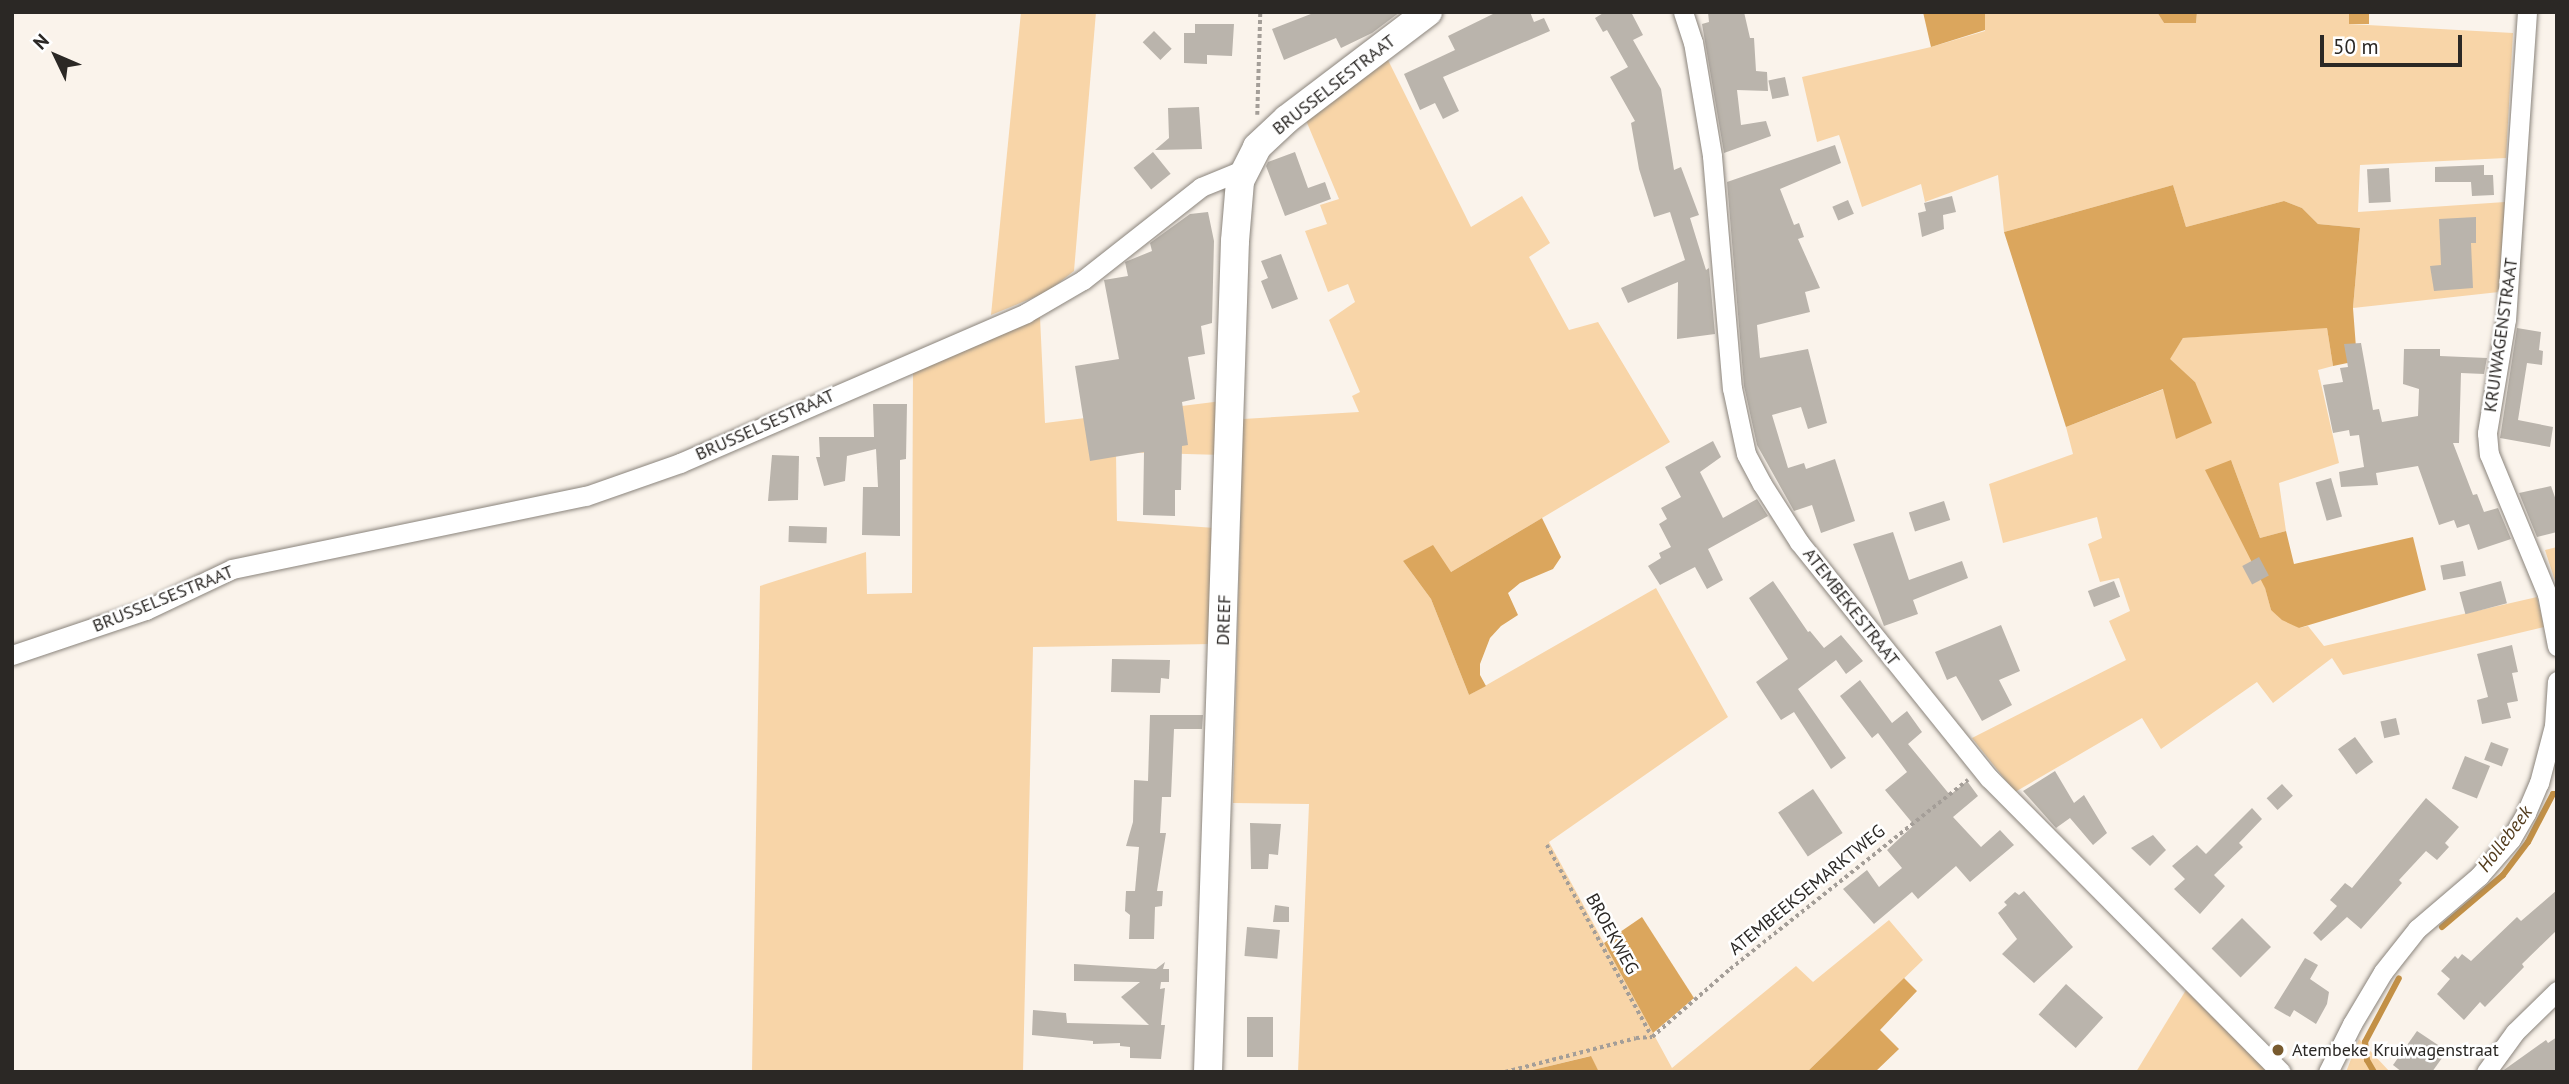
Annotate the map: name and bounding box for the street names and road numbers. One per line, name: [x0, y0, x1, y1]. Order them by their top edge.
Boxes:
street label: BRUSSELSESTRAAT: [1268, 30, 1400, 140]
street label: KRUIWAGENSTRAAT: [2479, 256, 2523, 414]
street label: BRUSSELSESTRAAT: [692, 385, 838, 465]
street label: ATEMBEKESTRAAT: [1798, 544, 1904, 670]
street label: BRUSSELSESTRAAT: [89, 561, 237, 637]
street label: DREEF: [1212, 594, 1236, 646]
street label: ATEMBEEKSEMARKTWEG: [1725, 820, 1889, 960]
street label: BROEKWEG: [1581, 890, 1643, 978]

